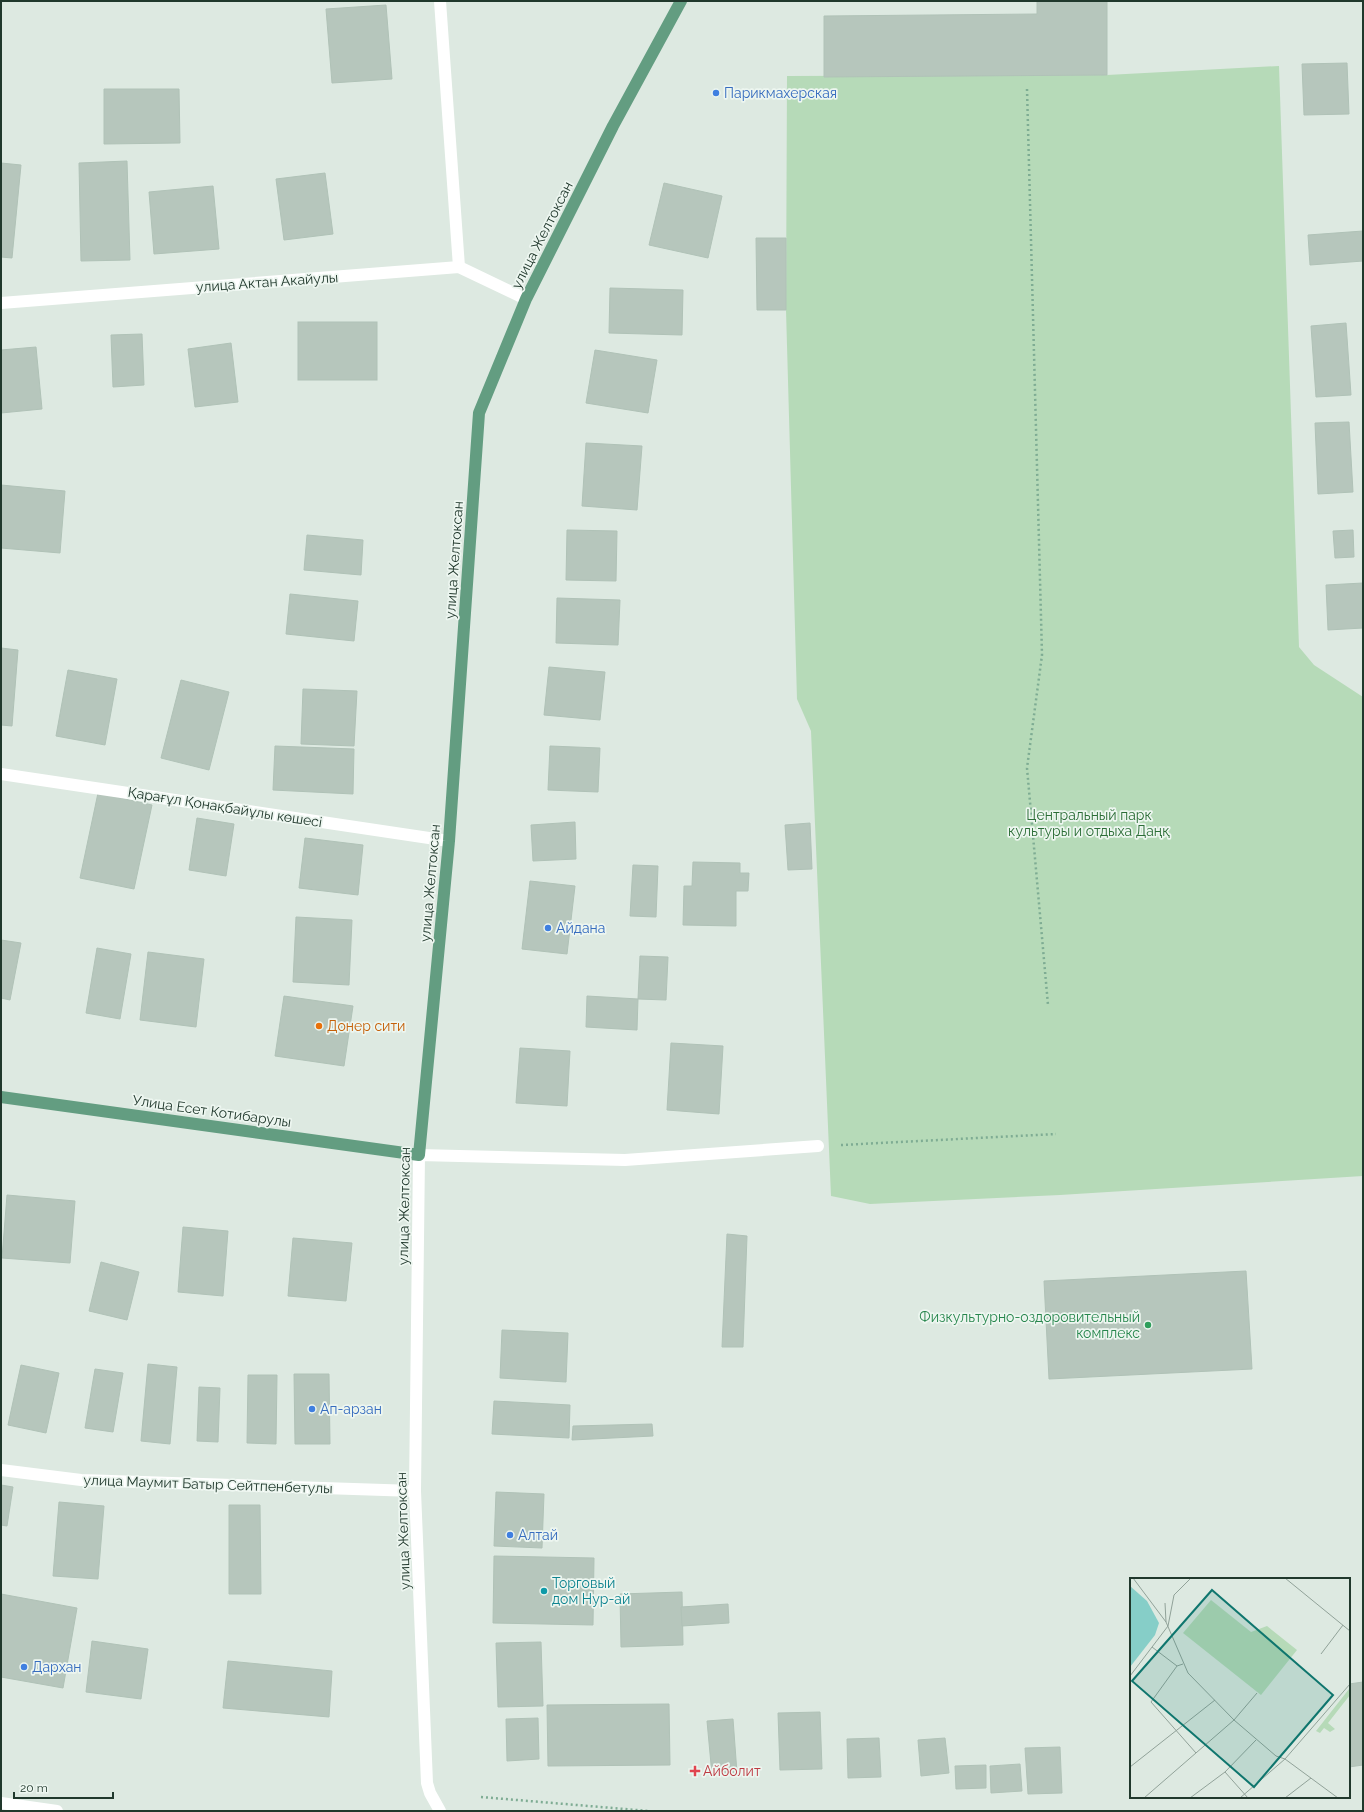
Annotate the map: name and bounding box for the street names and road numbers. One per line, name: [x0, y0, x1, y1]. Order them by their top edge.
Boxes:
street label: улица Желтоксан: [508, 179, 576, 291]
street label: улица Актан Акайулы: [195, 269, 339, 295]
street label: улица Желтоксан: [442, 501, 466, 619]
street label: Қарағұл Қонақбайұлы көшесі: [127, 784, 323, 830]
street label: улица Желтоксан: [417, 823, 443, 943]
street label: Улица Есет Котибарулы: [132, 1092, 292, 1130]
street label: улица Желтоксан: [395, 1147, 413, 1265]
street label: улица Маумит Батыр Сейтпенбетулы: [83, 1472, 333, 1496]
street label: улица Желтоксан: [393, 1472, 413, 1590]

